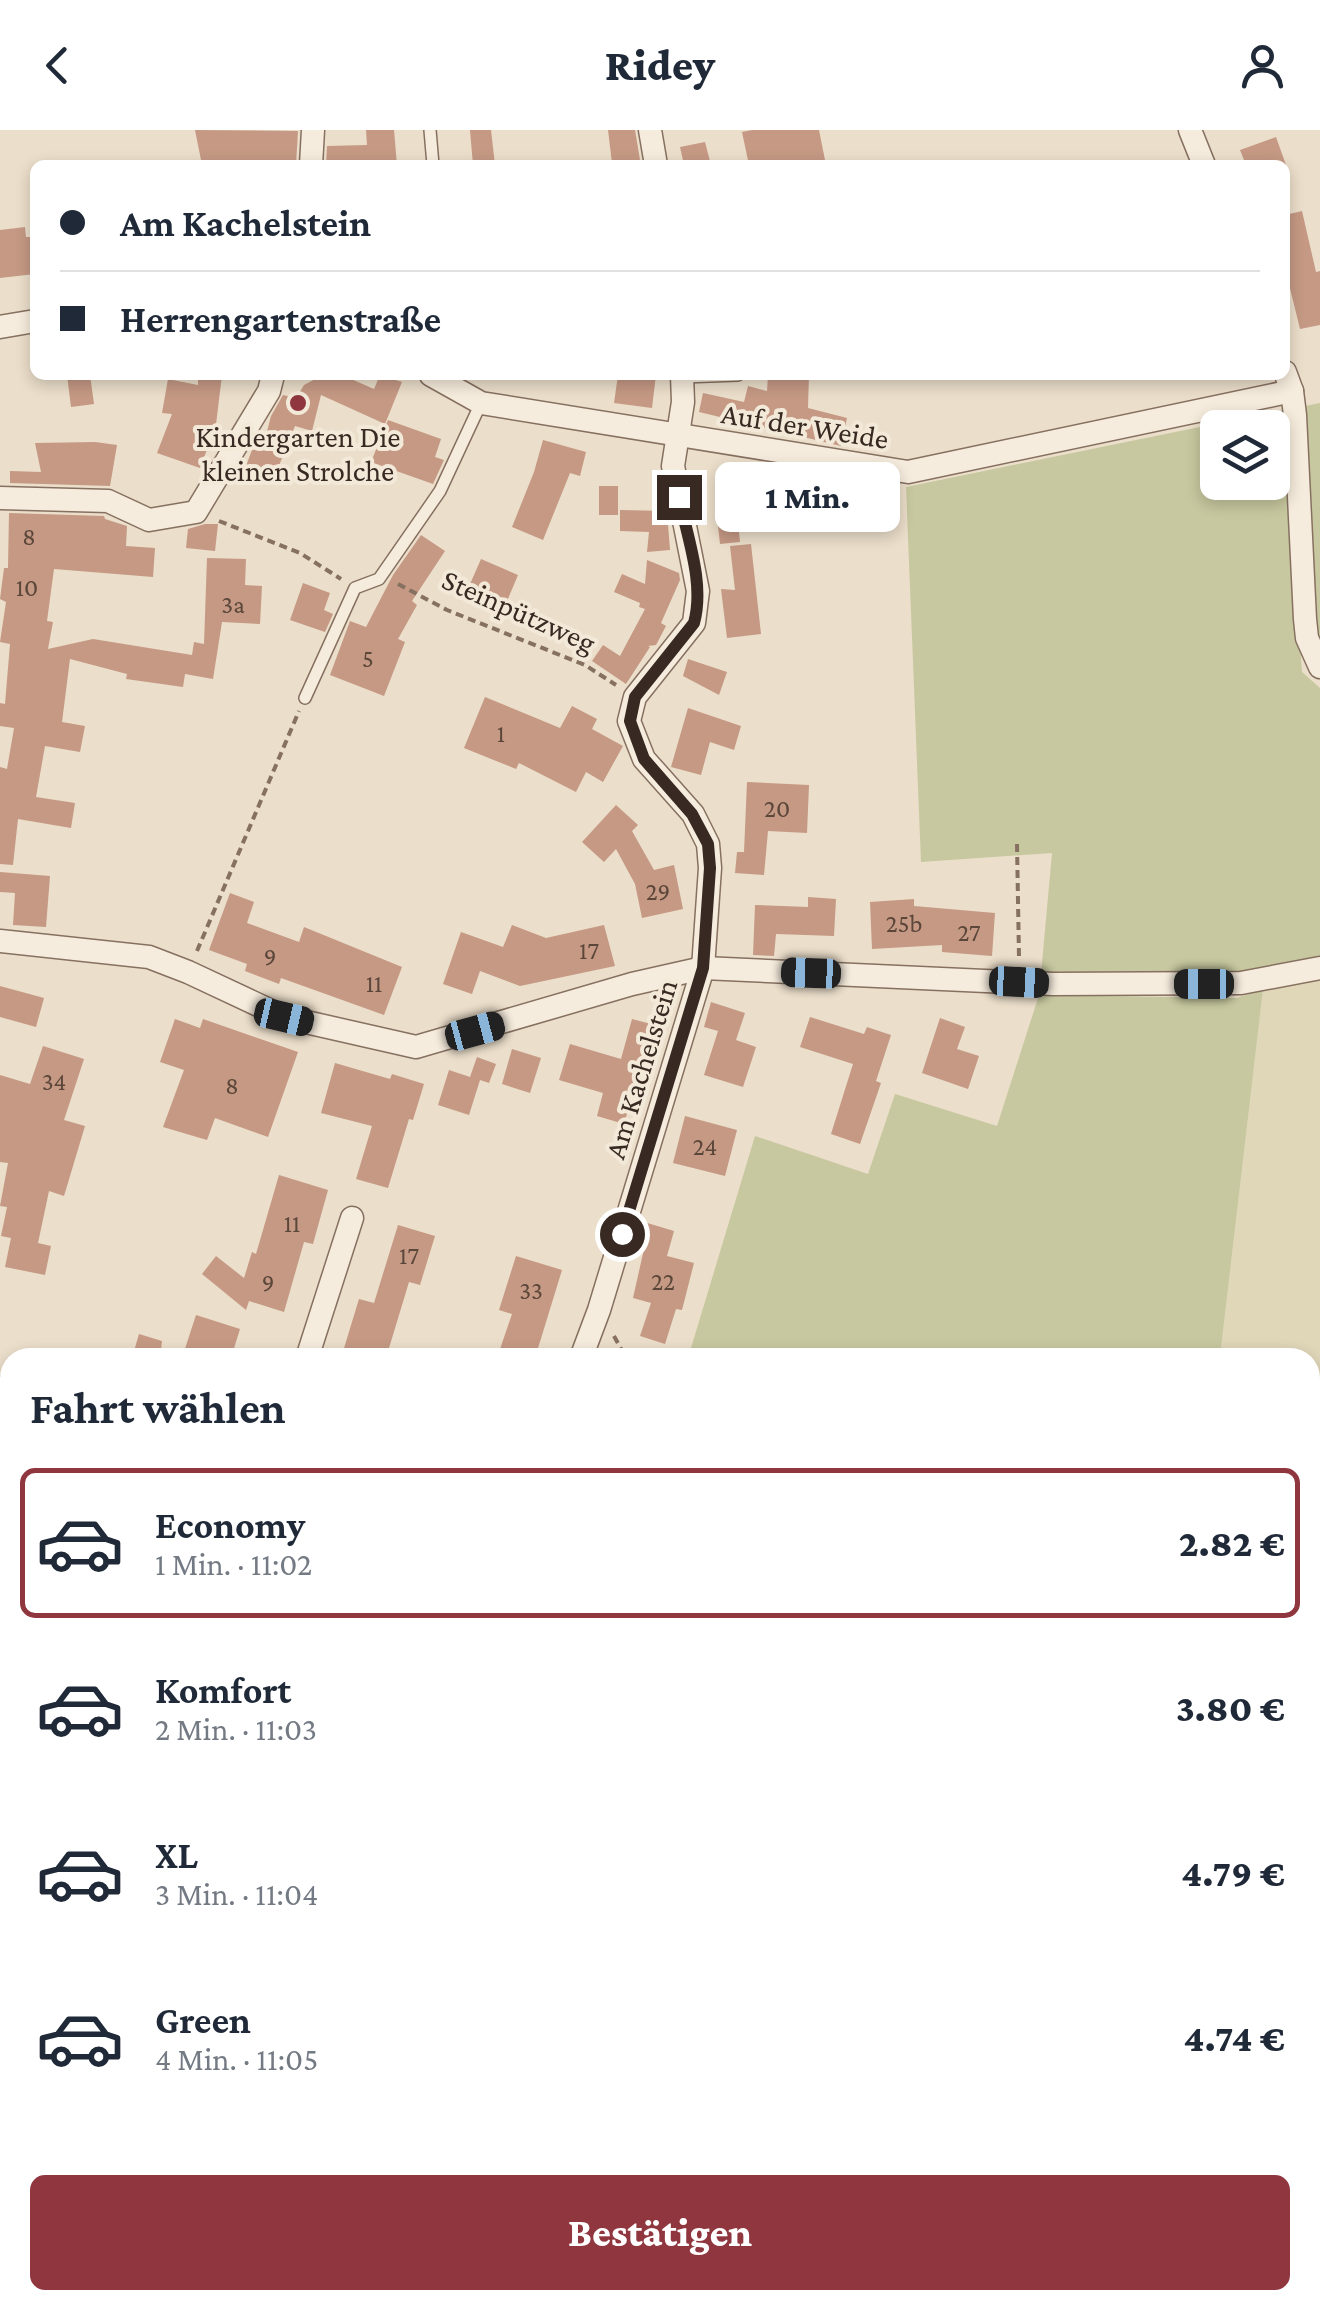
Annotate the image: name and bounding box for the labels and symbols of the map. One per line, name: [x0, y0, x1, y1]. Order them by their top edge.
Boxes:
marker: Kindergarten Die kleinen Strolche: [287, 392, 309, 414]
street label: Auf der Weide: [719, 396, 891, 455]
place label: Kindergarten Die kleinen Strolche: [196, 420, 400, 487]
callout: 1 Min.: [714, 462, 899, 532]
route end: [657, 475, 702, 520]
house number: 8: [22, 523, 36, 550]
street label: Steinpützweg: [437, 562, 601, 660]
house number: 10: [16, 574, 38, 601]
house number: 3a: [221, 591, 245, 618]
house number: 5: [362, 645, 374, 672]
house number: 1: [497, 720, 505, 747]
house number: 20: [764, 795, 790, 822]
house number: 29: [646, 878, 670, 905]
house number: 25b: [886, 910, 922, 937]
house number: 27: [957, 919, 981, 946]
house number: 17: [579, 937, 599, 964]
house number: 9: [264, 943, 276, 970]
car: [780, 957, 842, 989]
car: [988, 965, 1050, 999]
car: [1174, 969, 1234, 999]
house number: 11: [366, 970, 382, 997]
street label: Am Kachelstein: [598, 975, 683, 1162]
car: [251, 996, 317, 1038]
car: [442, 1009, 508, 1053]
house number: 34: [42, 1068, 66, 1095]
house number: 8: [225, 1072, 239, 1099]
house number: 24: [693, 1133, 717, 1160]
house number: 11: [284, 1210, 300, 1237]
route start: [600, 1212, 645, 1257]
house number: 17: [399, 1242, 419, 1269]
house number: 22: [651, 1268, 675, 1295]
house number: 9: [262, 1269, 274, 1296]
house number: 33: [519, 1277, 543, 1304]

